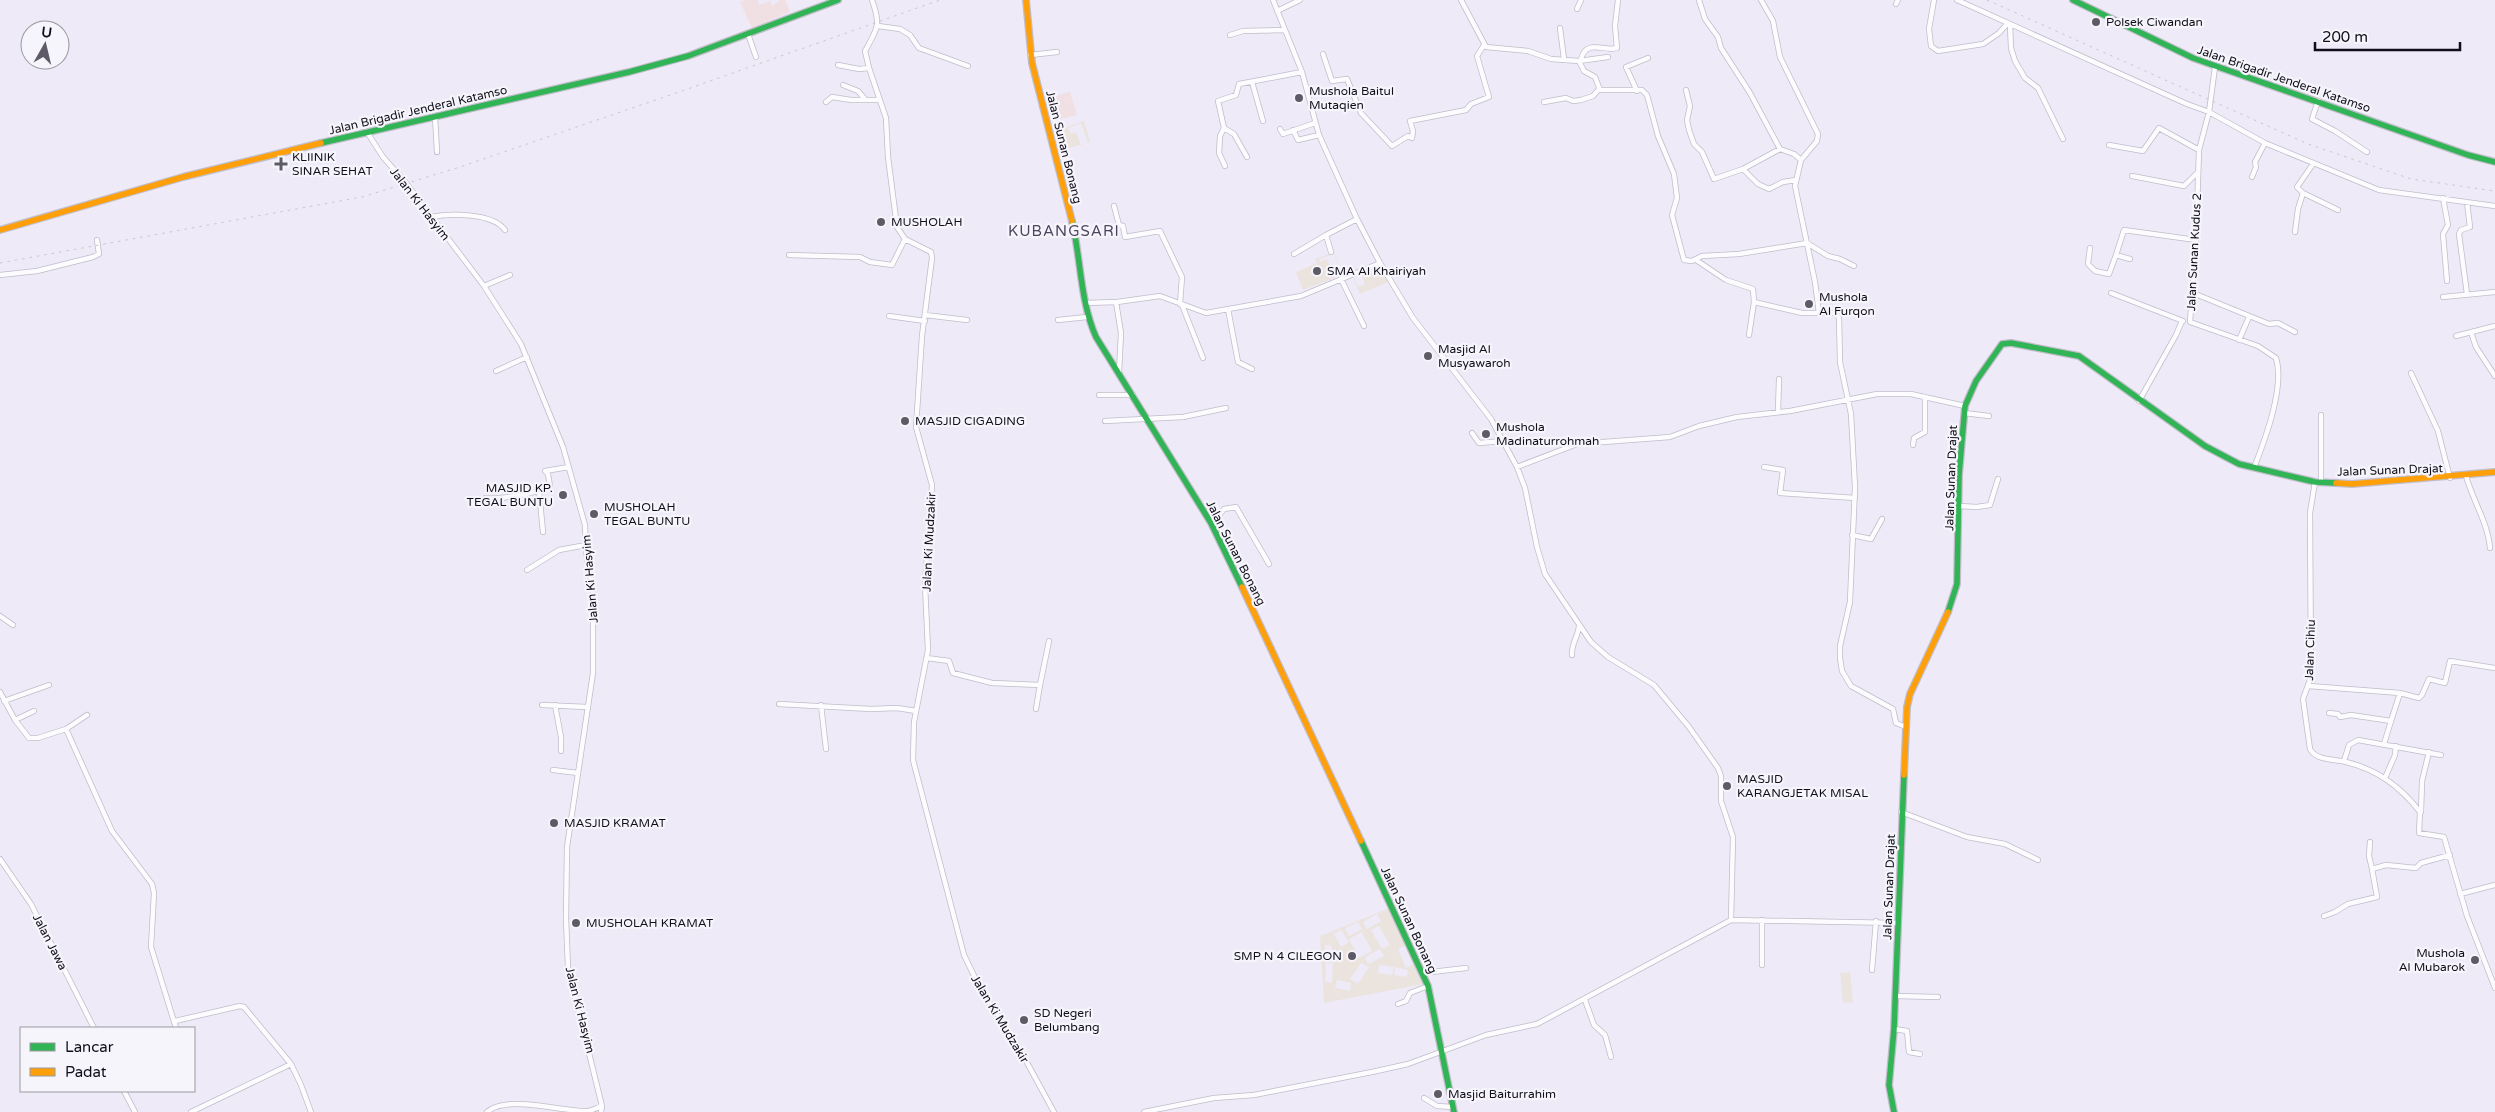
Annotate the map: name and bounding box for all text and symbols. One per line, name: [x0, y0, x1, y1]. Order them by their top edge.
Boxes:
place label: Polsek Ciwandan: [2106, 15, 2203, 29]
marker: Polsek Ciwandan: [2090, 16, 2102, 28]
north arrow: [20, 20, 70, 70]
scale bar: [2315, 20, 2460, 52]
text: U: [40, 23, 53, 42]
text: 200 m: [2322, 28, 2368, 46]
street label: Jalan Brigadir Jenderal Katamso: [2195, 43, 2373, 115]
street label: Jalan Brigadir Jenderal Katamso: [328, 83, 508, 137]
place label: Mushola Baitul Mutaqien: [1309, 84, 1394, 112]
street label: Jalan Sunan Bonang: [1043, 89, 1085, 205]
marker: Mushola Baitul Mutaqien: [1293, 92, 1305, 104]
place label: KLIINIK SINAR SEHAT: [292, 150, 373, 178]
marker: KLIINIK SINAR SEHAT: [274, 157, 288, 171]
street label: Jalan Ki Hasyim: [387, 165, 453, 243]
street label: Jalan Sunan Kudus 2: [2184, 193, 2204, 311]
place label: MUSHOLAH: [891, 215, 963, 229]
marker: MUSHOLAH: [875, 216, 887, 228]
district label: KUBANGSARI: [1008, 222, 1120, 240]
place label: SMA Al Khairiyah: [1327, 264, 1426, 278]
marker: SMA Al Khairiyah: [1311, 265, 1323, 277]
place label: Mushola Al Furqon: [1819, 290, 1875, 318]
marker: Mushola Al Furqon: [1803, 298, 1815, 310]
place label: Masjid Al Musyawaroh: [1438, 342, 1511, 370]
marker: Masjid Al Musyawaroh: [1422, 350, 1434, 362]
place label: MASJID CIGADING: [915, 414, 1025, 428]
marker: MASJID CIGADING: [899, 415, 911, 427]
place label: Mushola Madinaturrohmah: [1496, 420, 1599, 448]
street label: Jalan Sunan Drajat: [1942, 424, 1960, 531]
marker: Mushola Madinaturrohmah: [1480, 428, 1492, 440]
street label: Jalan Sunan Drajat: [2337, 461, 2444, 479]
place label: MASJID KP. TEGAL BUNTU: [467, 481, 553, 509]
marker: MASJID KP. TEGAL BUNTU: [557, 489, 569, 501]
street label: Jalan Ki Mudzakir: [919, 491, 939, 592]
street label: Jalan Sunan Bonang: [1203, 498, 1269, 608]
place label: MUSHOLAH TEGAL BUNTU: [604, 500, 690, 528]
marker: MUSHOLAH TEGAL BUNTU: [588, 508, 600, 520]
street label: Jalan Ki Hasyim: [579, 534, 601, 624]
street label: Jalan Cihiu: [2302, 619, 2318, 681]
place label: MASJID KARANGJETAK MISAL: [1737, 772, 1868, 800]
marker: MASJID KARANGJETAK MISAL: [1721, 780, 1733, 792]
place label: MASJID KRAMAT: [564, 816, 666, 830]
marker: MASJID KRAMAT: [548, 817, 560, 829]
street label: Jalan Sunan Drajat: [1880, 833, 1898, 940]
street label: Jalan Sunan Bonang: [1378, 864, 1440, 976]
street label: Jalan Jawa: [30, 912, 70, 972]
place label: MUSHOLAH KRAMAT: [586, 916, 714, 930]
marker: MUSHOLAH KRAMAT: [570, 917, 582, 929]
place label: Mushola Al Mubarok: [2399, 946, 2465, 974]
place label: SMP N 4 CILEGON: [1234, 949, 1342, 963]
marker: SMP N 4 CILEGON: [1346, 950, 1358, 962]
marker: Mushola Al Mubarok: [2469, 954, 2481, 966]
street label: Jalan Ki Hasyim: [562, 965, 598, 1055]
street label: Jalan Ki Mudzakir: [968, 973, 1032, 1066]
place label: SD Negeri Belumbang: [1034, 1006, 1100, 1034]
marker: SD Negeri Belumbang: [1018, 1014, 1030, 1026]
legend: [20, 1027, 195, 1092]
text: Lancar: [65, 1038, 114, 1056]
text: Padat: [65, 1063, 107, 1081]
place label: Masjid Baiturrahim: [1448, 1087, 1556, 1101]
marker: Masjid Baiturrahim: [1432, 1088, 1444, 1100]

